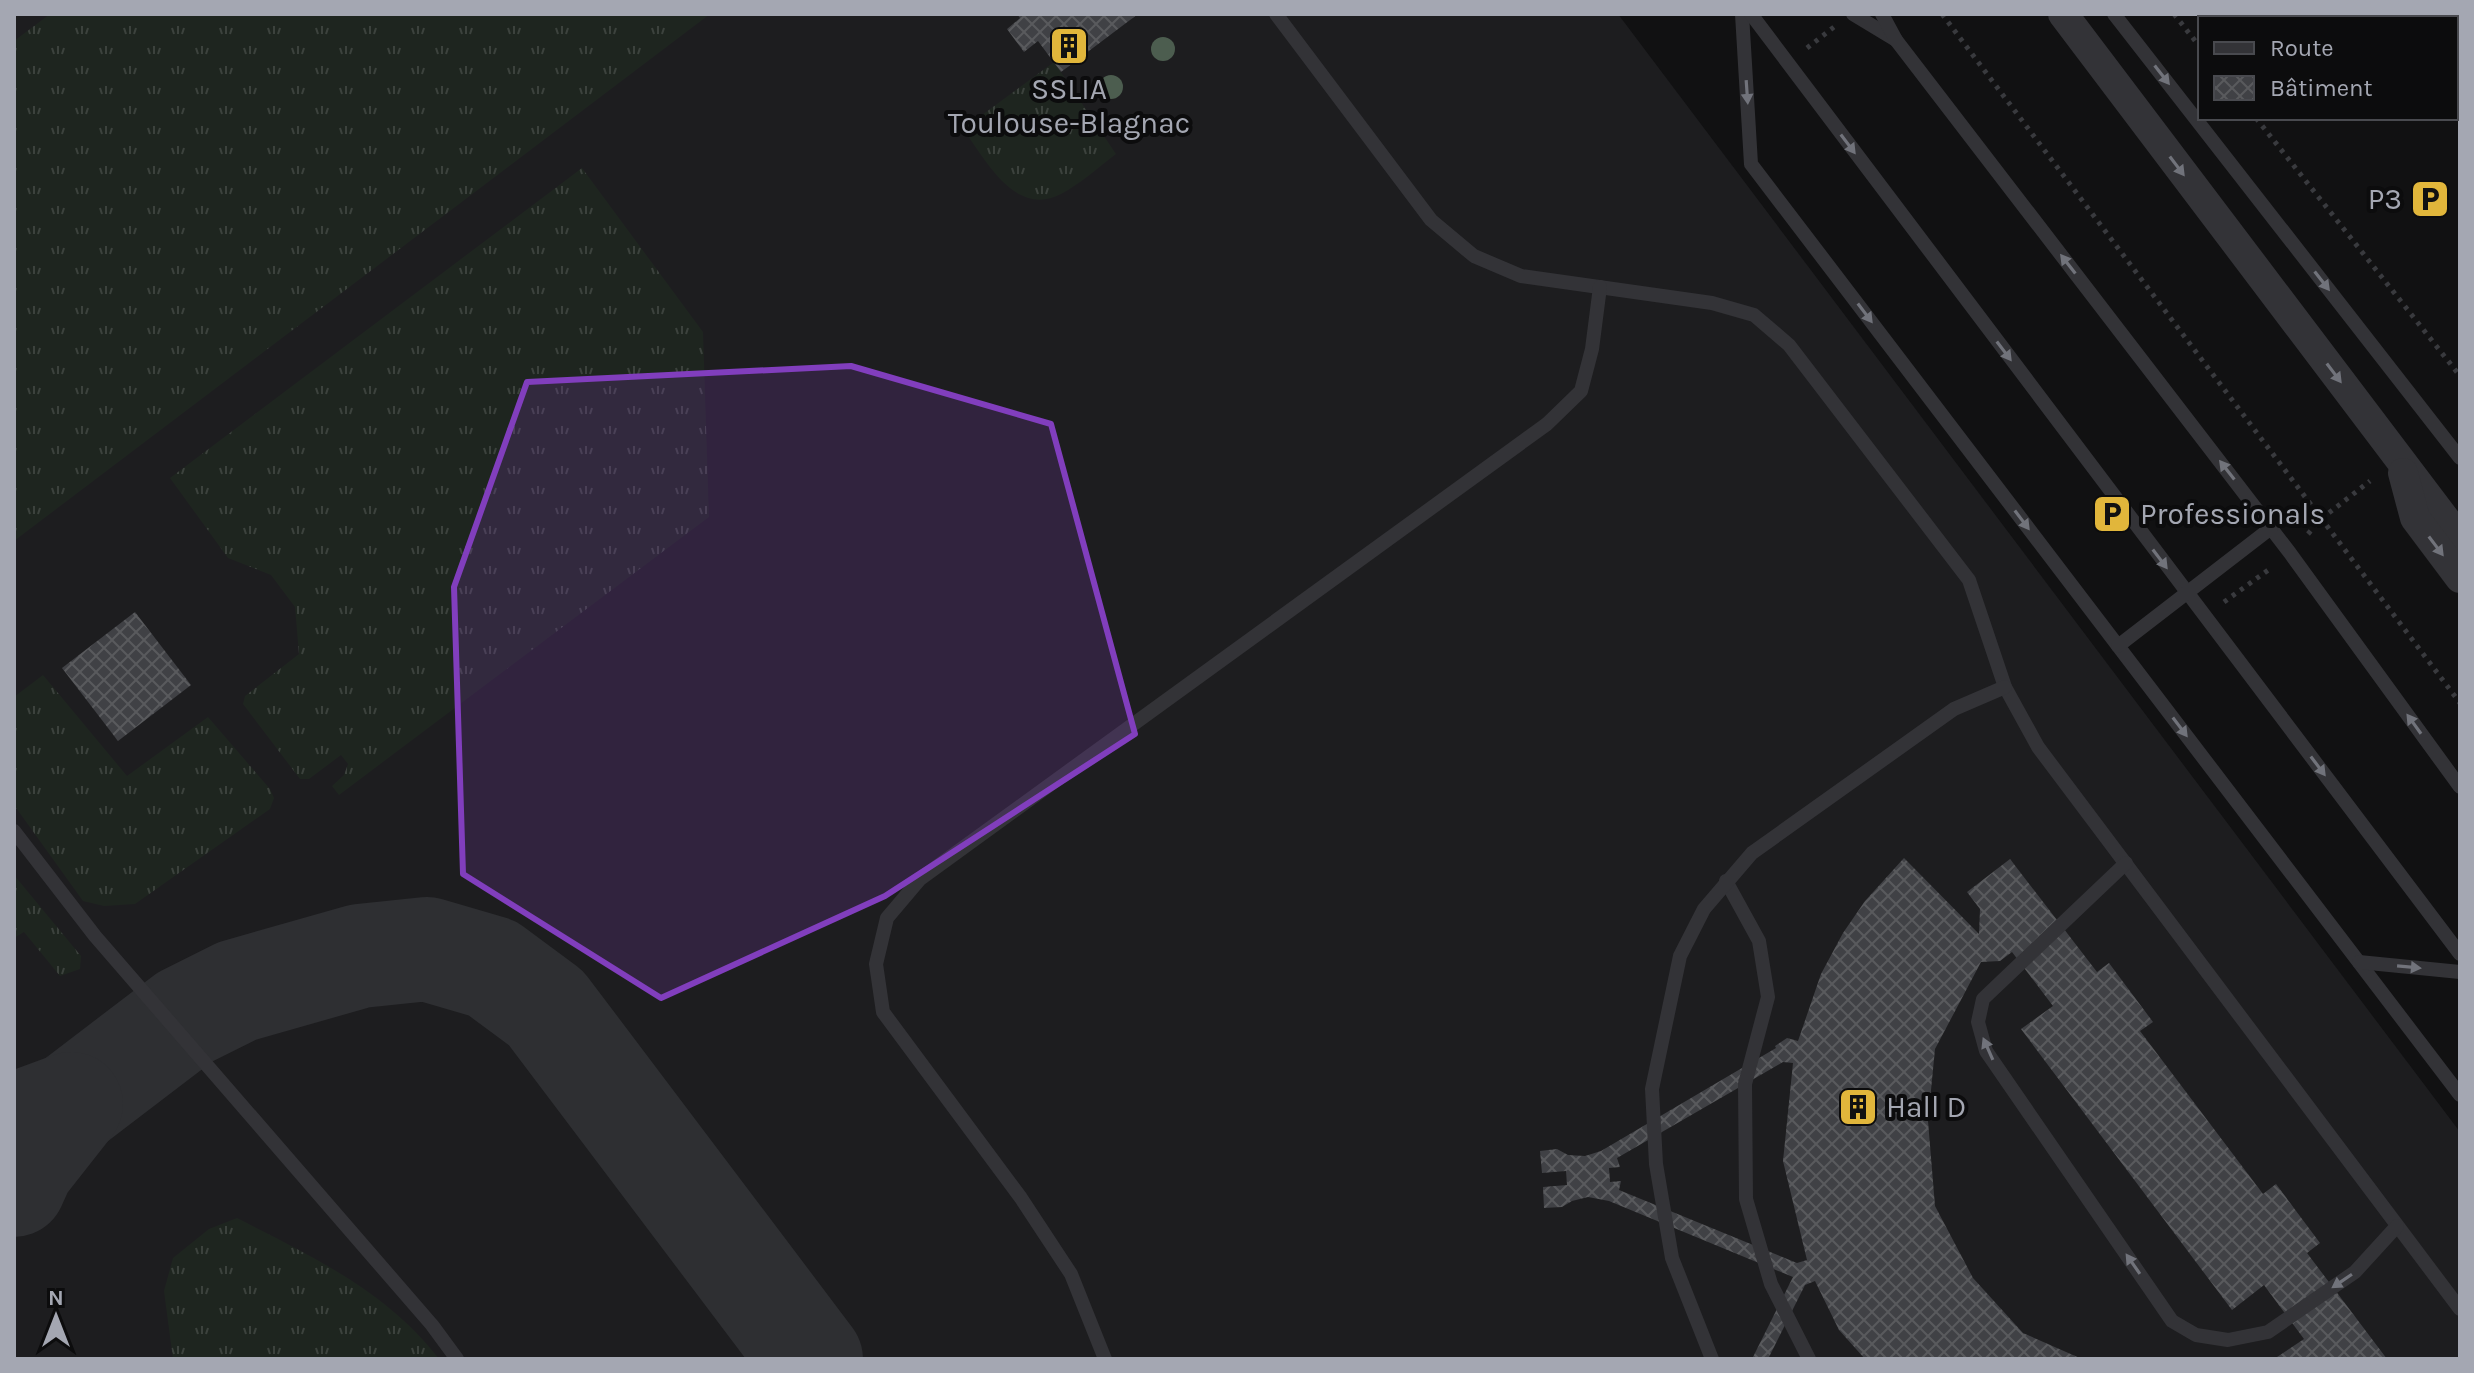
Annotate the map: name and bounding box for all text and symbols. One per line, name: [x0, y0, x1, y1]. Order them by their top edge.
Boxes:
legend: [2198, 16, 2458, 120]
building icon: SSLIA Toulouse-Blagnac: [1048, 25, 1090, 67]
text: Route: [2270, 34, 2334, 62]
one-way arrow: [2154, 65, 2170, 85]
place label: SSLIA Toulouse-Blagnac: [948, 71, 1190, 141]
text: Bâtiment: [2270, 74, 2373, 102]
one-way arrow: [1741, 80, 1754, 105]
one-way arrow: [1840, 133, 1855, 154]
one-way arrow: [2169, 155, 2185, 176]
parking icon: P3: [2409, 178, 2451, 220]
place label: P3: [2368, 181, 2402, 217]
one-way arrow: [2061, 254, 2077, 274]
one-way arrow: [2313, 271, 2329, 291]
one-way arrow: [1856, 303, 1872, 324]
one-way arrow: [1996, 341, 2011, 362]
one-way arrow: [2326, 363, 2342, 383]
one-way arrow: [2219, 460, 2235, 480]
parking icon: Professionals: [2091, 493, 2133, 535]
place label: Professionals: [2140, 496, 2325, 532]
one-way arrow: [2014, 510, 2030, 531]
one-way arrow: [2428, 536, 2444, 556]
one-way arrow: [2152, 549, 2168, 570]
one-way arrow: [2407, 714, 2423, 735]
one-way arrow: [2172, 717, 2188, 737]
one-way arrow: [2309, 756, 2325, 776]
one-way arrow: [2397, 961, 2422, 974]
one-way arrow: [1981, 1037, 1994, 1060]
building icon: Hall D: [1837, 1086, 1879, 1128]
place label: Hall D: [1886, 1089, 1966, 1125]
one-way arrow: [2126, 1253, 2141, 1274]
one-way arrow: [2331, 1273, 2352, 1288]
north arrow: [16, 1277, 96, 1357]
text: N: [48, 1285, 64, 1311]

